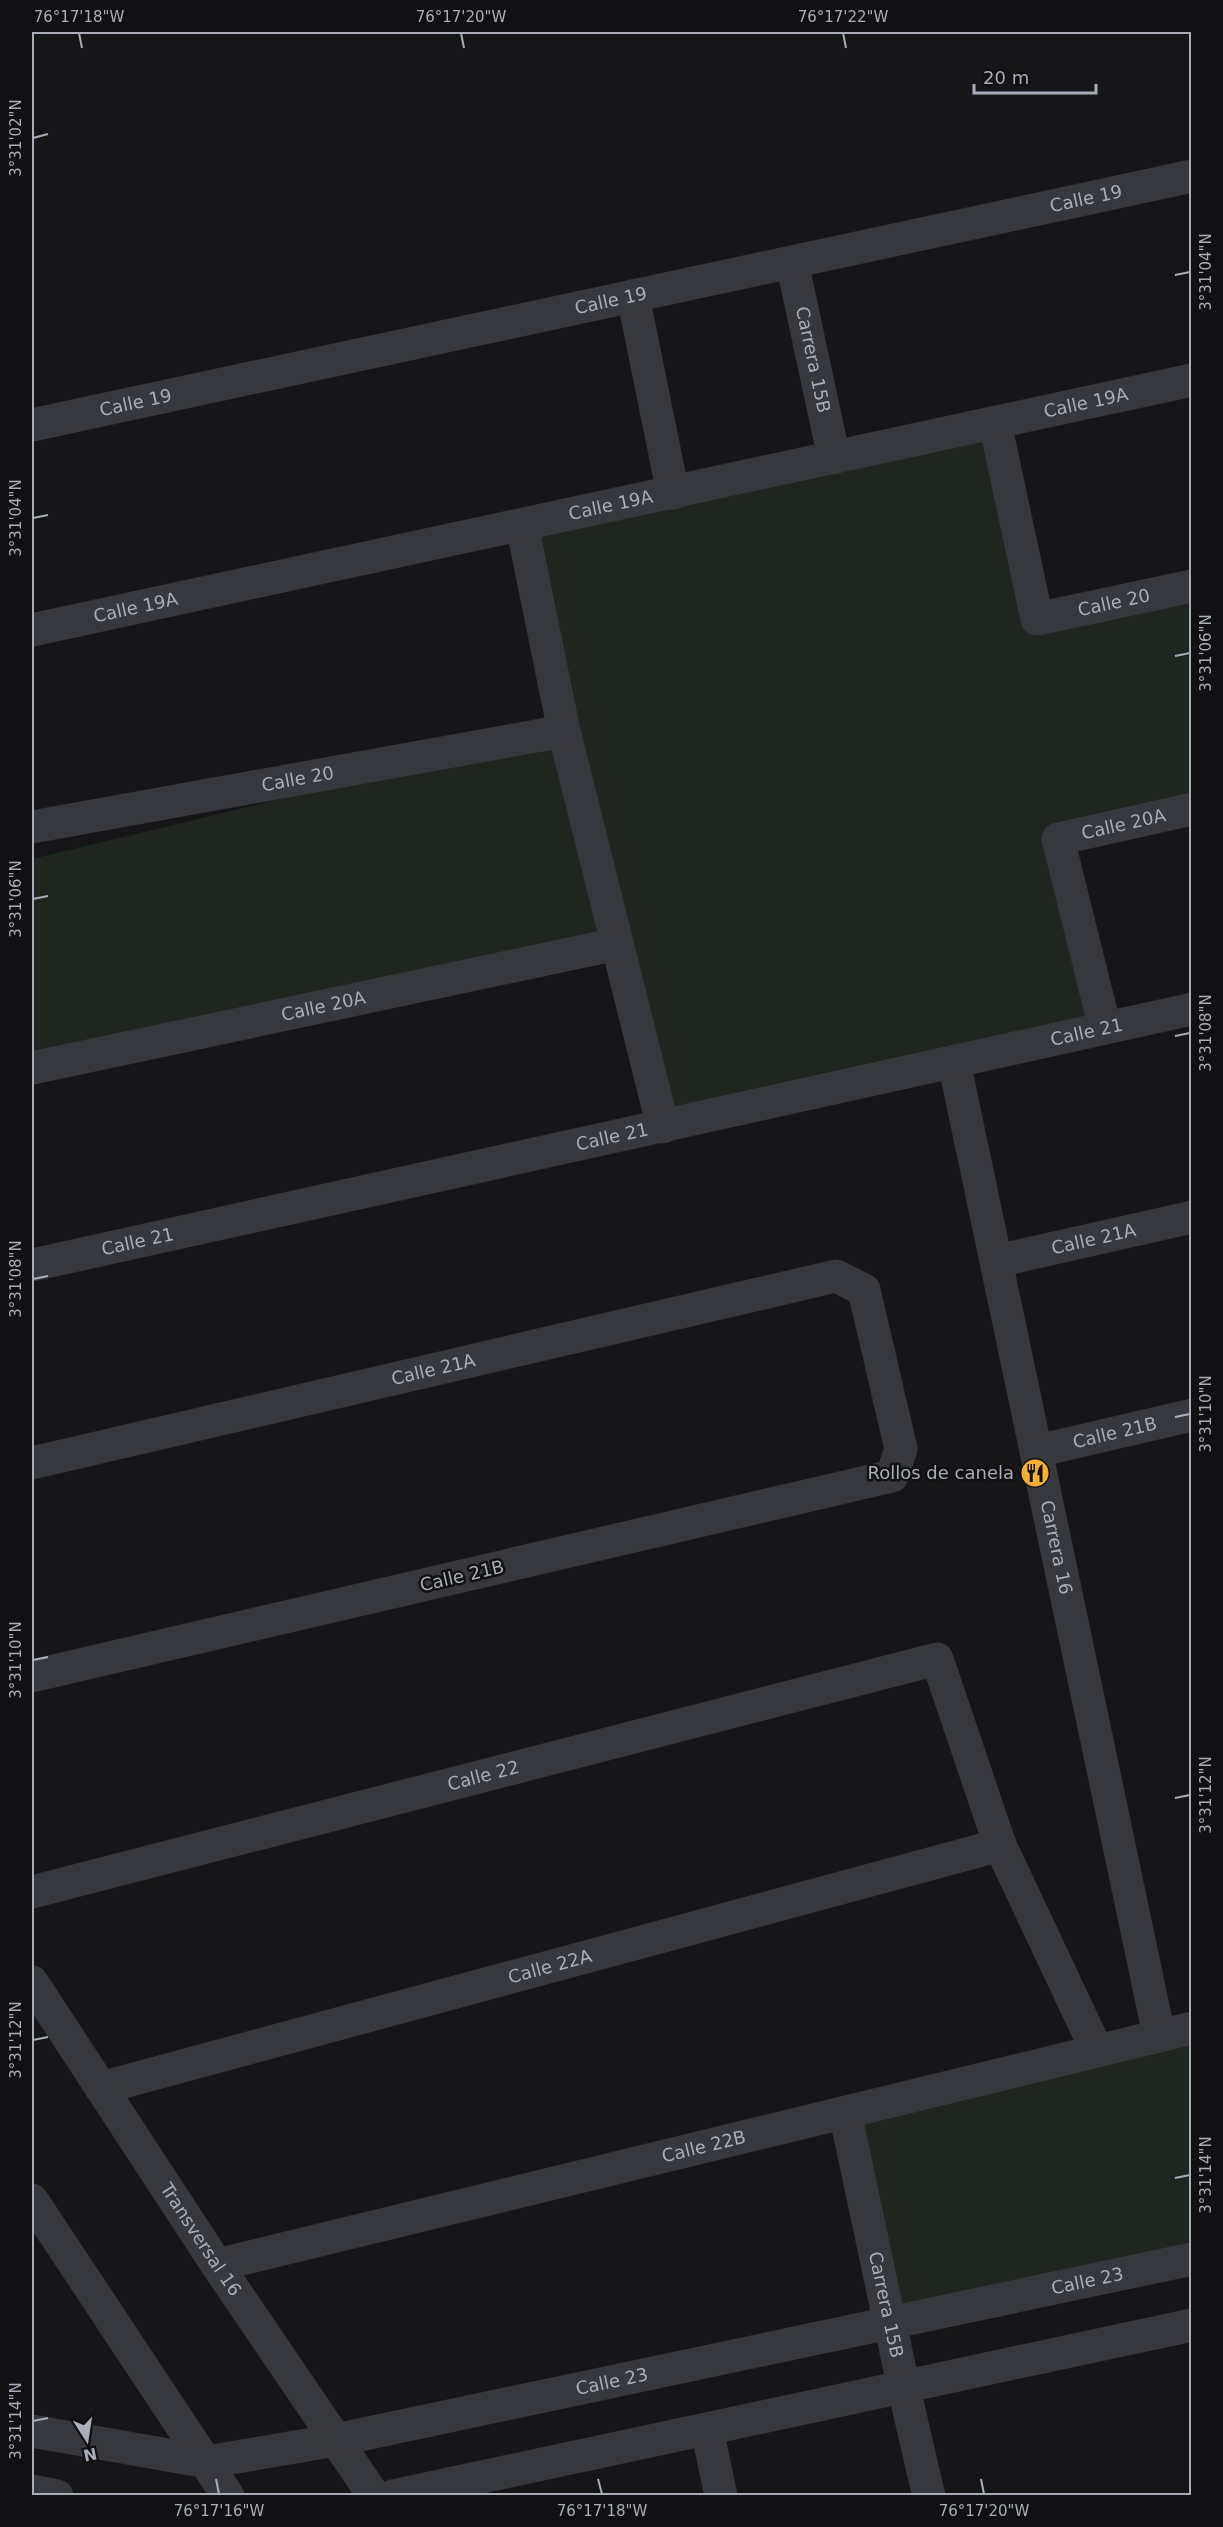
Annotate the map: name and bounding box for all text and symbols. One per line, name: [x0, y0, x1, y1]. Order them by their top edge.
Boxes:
text: 76°17'18"W: [34, 8, 124, 26]
text: 76°17'20"W: [416, 8, 506, 26]
text: 76°17'22"W: [798, 8, 888, 26]
scale bar: [974, 57, 1096, 95]
text: 20 m: [983, 67, 1029, 88]
text: 3°31'02"N: [7, 99, 25, 177]
street label: Calle 19: [1048, 180, 1124, 216]
text: 3°31'04"N: [1197, 233, 1215, 311]
street label: Calle 19: [573, 282, 649, 318]
street label: Carrera 15B: [792, 305, 835, 415]
street label: Calle 19A: [1042, 383, 1130, 422]
street label: Calle 19: [97, 384, 174, 420]
text: 3°31'04"N: [7, 479, 25, 557]
street label: Calle 19A: [567, 485, 655, 524]
street label: Calle 20: [1076, 584, 1152, 620]
street label: Calle 19A: [91, 588, 180, 626]
text: 3°31'06"N: [1197, 614, 1215, 692]
street label: Calle 20: [260, 762, 336, 795]
street label: Calle 20A: [1079, 804, 1168, 843]
text: 3°31'06"N: [7, 860, 25, 938]
street label: Calle 20A: [279, 986, 368, 1025]
text: 3°31'08"N: [1197, 994, 1215, 1072]
street label: Calle 21: [1048, 1014, 1125, 1050]
street label: Calle 21: [574, 1118, 650, 1155]
street label: Calle 21A: [1049, 1219, 1138, 1258]
street label: Calle 21: [99, 1223, 175, 1259]
text: 3°31'08"N: [7, 1240, 25, 1318]
street label: Calle 21A: [389, 1349, 478, 1389]
text: 3°31'10"N: [1197, 1375, 1215, 1453]
street label: Calle 21B: [1071, 1412, 1159, 1452]
restaurant icon: Rollos de canela: [1019, 1457, 1051, 1489]
place label: Rollos de canela: [868, 1462, 1014, 1483]
street label: Carrera 16: [1037, 1498, 1077, 1596]
street label: Calle 21B: [418, 1556, 506, 1595]
text: 3°31'10"N: [7, 1621, 25, 1699]
street label: Calle 22: [445, 1756, 521, 1795]
text: 3°31'12"N: [1197, 1756, 1215, 1834]
street label: Calle 22A: [506, 1945, 595, 1987]
text: 3°31'12"N: [7, 2001, 25, 2079]
street label: Calle 22B: [660, 2126, 748, 2167]
text: 3°31'14"N: [1197, 2136, 1215, 2214]
street label: Transversal 16: [156, 2178, 246, 2300]
street label: Carrera 15B: [865, 2250, 908, 2360]
street label: Calle 23: [1049, 2263, 1125, 2298]
street label: Calle 23: [574, 2363, 650, 2399]
text: 3°31'14"N: [7, 2382, 25, 2460]
north arrow: [57, 2410, 117, 2470]
text: N: [81, 2443, 99, 2465]
text: 76°17'16"W: [174, 2502, 264, 2520]
text: 76°17'18"W: [557, 2502, 647, 2520]
text: 76°17'20"W: [939, 2502, 1029, 2520]

